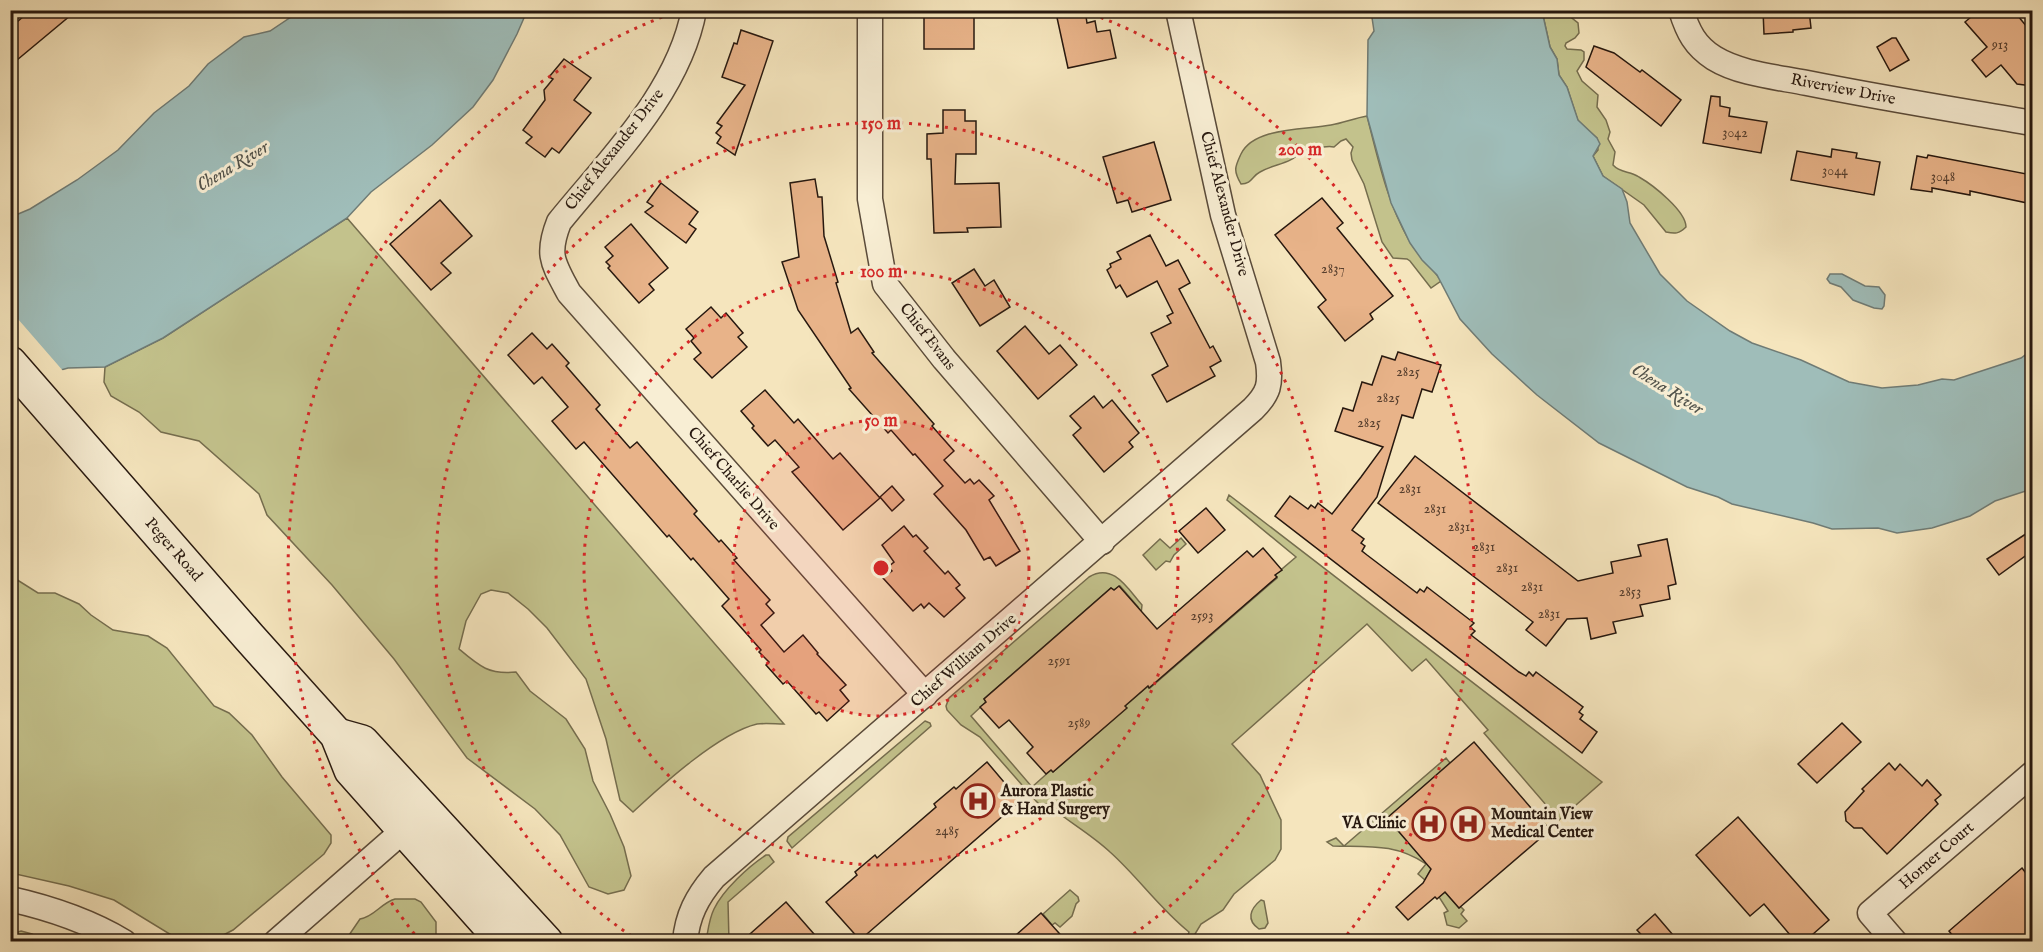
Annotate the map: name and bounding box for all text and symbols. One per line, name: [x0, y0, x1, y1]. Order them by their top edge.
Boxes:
house number: 913: [1991, 36, 2008, 54]
street label: Riverview Drive: [1789, 70, 1897, 110]
street label: Chief Alexander Drive: [561, 85, 669, 215]
text: 150 m: [861, 113, 901, 136]
house number: 3042: [1722, 124, 1748, 142]
street label: Chief Alexander Drive: [1195, 129, 1253, 279]
water label: Chena River: [193, 136, 274, 198]
text: 200 m: [1278, 139, 1322, 162]
house number: 3044: [1822, 162, 1848, 180]
house number: 3048: [1931, 168, 1955, 186]
house number: 2837: [1321, 260, 1345, 278]
text: 100 m: [860, 261, 902, 284]
street label: Chief Evans: [895, 299, 960, 375]
water label: Chena River: [1627, 359, 1708, 421]
house number: 2825: [1396, 363, 1420, 381]
house number: 2825: [1376, 389, 1400, 407]
text: 50 m: [864, 410, 898, 433]
house number: 2825: [1357, 414, 1381, 432]
street label: Chief Charlie Drive: [683, 423, 783, 535]
house number: 2831: [1399, 480, 1421, 498]
house number: 2831: [1424, 500, 1446, 518]
street label: Peger Road: [140, 514, 206, 586]
house number: 2831: [1448, 518, 1470, 536]
house number: 2831: [1473, 538, 1495, 556]
centre of rings: [871, 558, 891, 578]
house number: 2831: [1496, 559, 1518, 577]
house number: 2831: [1521, 578, 1543, 596]
house number: 2853: [1619, 583, 1641, 601]
house number: 2831: [1538, 605, 1560, 623]
house number: 2593: [1191, 607, 1213, 625]
street label: Chief William Drive: [907, 610, 1021, 712]
house number: 2591: [1048, 652, 1070, 670]
house number: 2589: [1067, 714, 1091, 732]
place label: Aurora Plastic & Hand Surgery: [1000, 782, 1111, 820]
hospital icon: Aurora Plastic & Hand Surgery: [960, 783, 996, 819]
place label: Mountain View Medical Center: [1491, 805, 1594, 843]
hospital icon: VA Clinic: [1411, 806, 1447, 842]
hospital icon: Mountain View Medical Center: [1450, 806, 1486, 842]
place label: VA Clinic: [1341, 814, 1406, 834]
street label: Horner Court: [1895, 818, 1979, 894]
house number: 2485: [935, 822, 959, 840]

